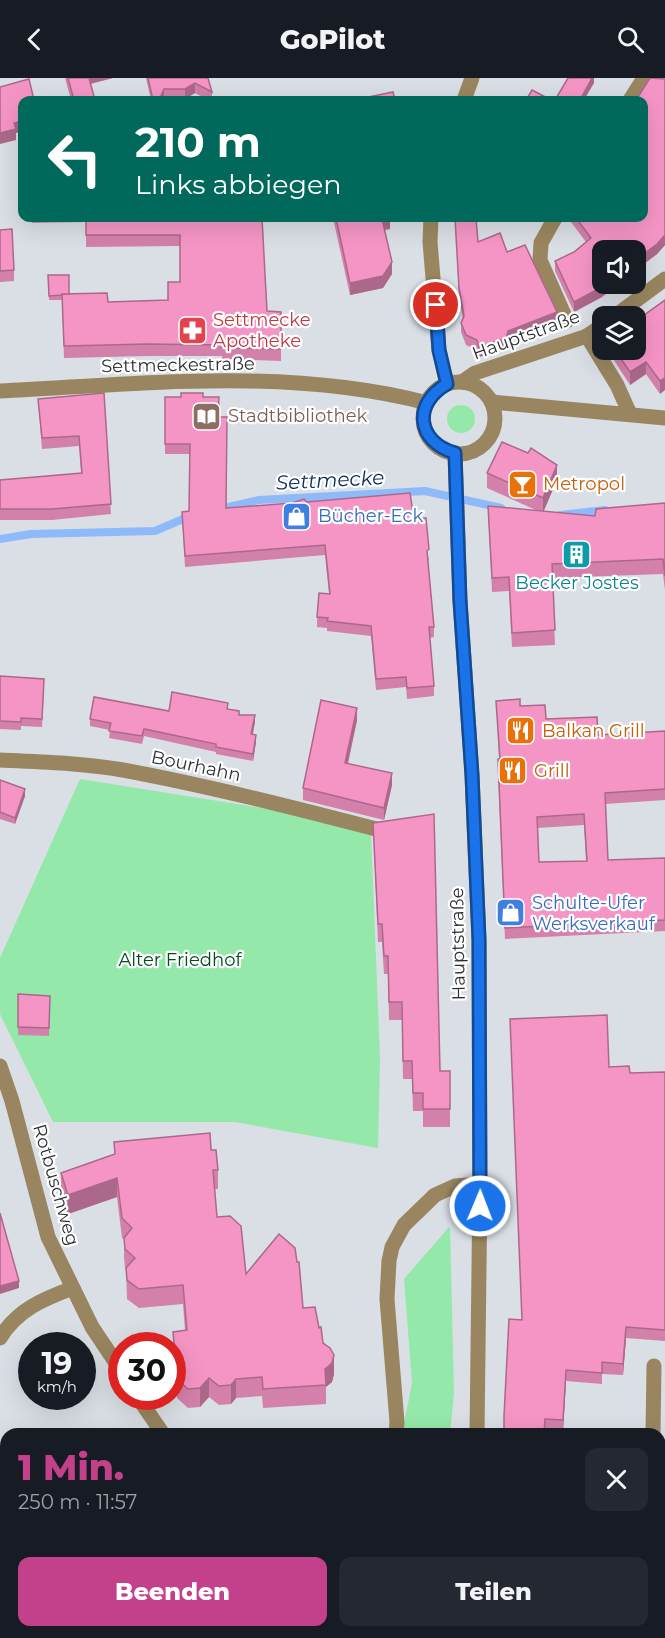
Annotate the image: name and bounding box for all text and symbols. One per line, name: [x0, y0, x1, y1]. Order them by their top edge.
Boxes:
icon: back: [18, 23, 51, 56]
text: GoPilot: [280, 23, 385, 56]
icon: search: [614, 23, 647, 56]
text: 210 m: [135, 116, 261, 168]
icon: left: [36, 120, 114, 198]
text: Links abbiegen: [135, 168, 342, 201]
map controls: [592, 240, 646, 360]
button: sound: [592, 240, 646, 294]
pin: [410, 279, 461, 330]
icon: arrive: [419, 288, 452, 321]
street label: Hauptstraße: [469, 305, 583, 365]
button: layers: [592, 306, 646, 360]
place label: Settmecke Apotheke: [213, 309, 311, 352]
pharmacy icon: Settmecke Apotheke: [176, 314, 208, 346]
street label: Settmeckestraße: [101, 353, 255, 377]
library icon: Stadtbibliothek: [191, 400, 223, 432]
place label: Stadtbibliothek: [228, 405, 368, 427]
water label: Settmecke: [275, 465, 385, 495]
bar icon: Metropol: [506, 468, 538, 500]
place label: Metropol: [543, 473, 625, 495]
shop icon: Bücher-Eck: [281, 500, 313, 532]
place label: Bücher-Eck: [318, 505, 423, 527]
building icon: Becker Jostes: [561, 538, 593, 570]
place label: Becker Jostes: [515, 572, 639, 594]
restaurant icon: Balkan Grill: [505, 715, 537, 747]
place label: Balkan Grill: [542, 720, 645, 742]
street label: Bourhahn: [149, 746, 243, 786]
restaurant icon: Grill: [497, 755, 529, 787]
place label: Grill: [534, 760, 570, 782]
street label: Hauptstraße: [446, 887, 470, 1001]
place label: Schulte-Ufer Werksverkauf: [532, 892, 656, 935]
shop icon: Schulte-Ufer Werksverkauf: [495, 897, 527, 929]
park label: Alter Friedhof: [118, 949, 242, 971]
street label: Rotbuschweg: [28, 1122, 84, 1248]
position arrow: [448, 1174, 512, 1238]
speed limit sign: 30: [108, 1332, 186, 1410]
text: 19: [42, 1345, 72, 1382]
text: km/h: [37, 1377, 77, 1396]
text: 1 Min.: [18, 1445, 124, 1489]
button: close: [585, 1448, 648, 1511]
text: 250 m · 11:57: [18, 1490, 137, 1514]
button: Beenden: [18, 1557, 327, 1626]
button: Teilen: [339, 1557, 648, 1626]

